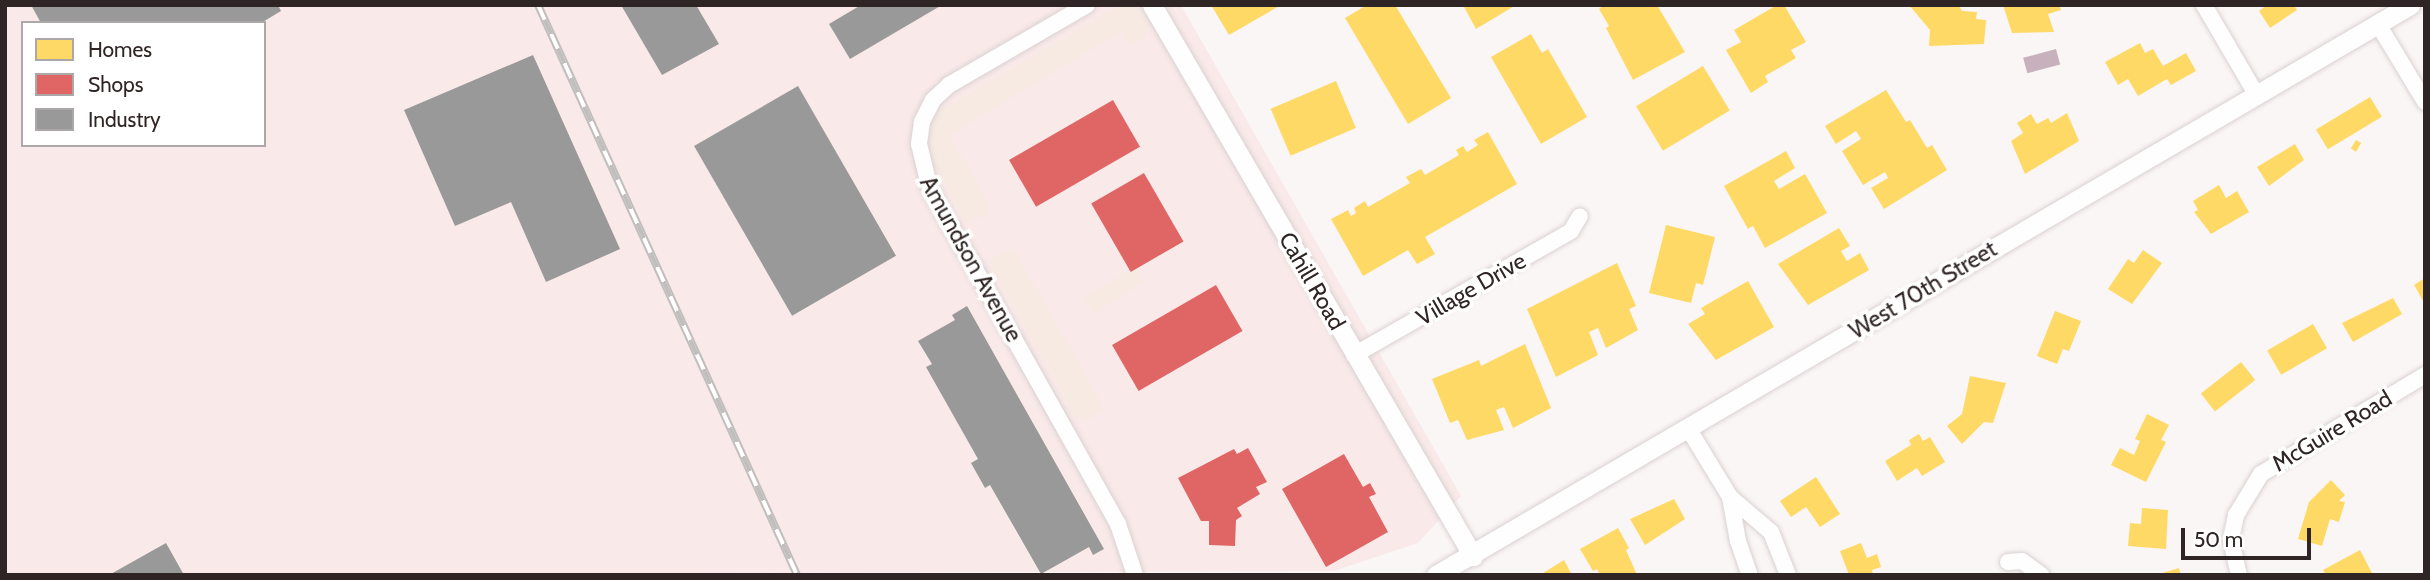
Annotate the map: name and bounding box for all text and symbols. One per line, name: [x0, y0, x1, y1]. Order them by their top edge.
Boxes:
legend: [21, 21, 266, 147]
text: Homes: [88, 37, 152, 62]
text: Shops: [88, 72, 143, 97]
text: Industry: [88, 107, 161, 132]
street label: Amundson Avenue: [914, 171, 1028, 347]
street label: Cahill Road: [1273, 227, 1351, 335]
street label: West 70th Street: [1844, 235, 2002, 345]
street label: Village Drive: [1411, 247, 1531, 331]
street label: McGuire Road: [2267, 385, 2397, 477]
scale bar: [2185, 514, 2314, 558]
text: 50 m: [2194, 527, 2243, 552]

